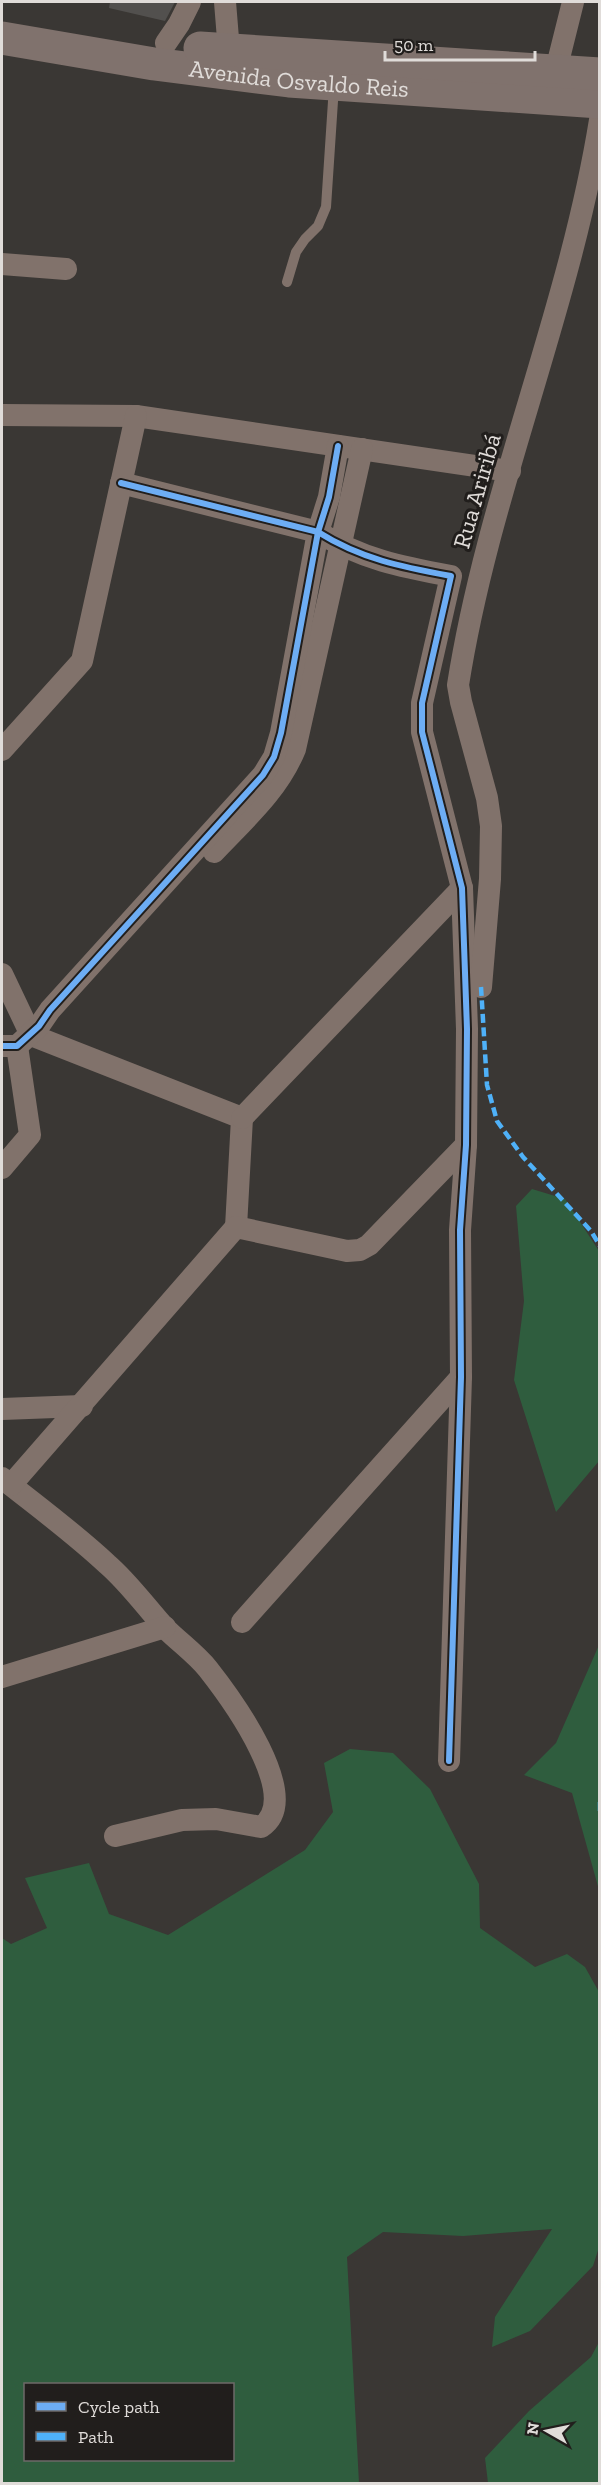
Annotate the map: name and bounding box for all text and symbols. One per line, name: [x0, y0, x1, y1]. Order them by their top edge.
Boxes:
scale bar: [385, 24, 535, 62]
text: 50 m: [394, 34, 434, 56]
street label: Avenida Osvaldo Reis: [188, 54, 410, 103]
street label: Rua Ariribá: [446, 430, 507, 552]
legend: [24, 2383, 234, 2461]
text: Cycle path: [78, 2396, 160, 2418]
north arrow: [517, 2401, 577, 2461]
text: N: [522, 2421, 543, 2436]
text: Path: [78, 2426, 114, 2448]

